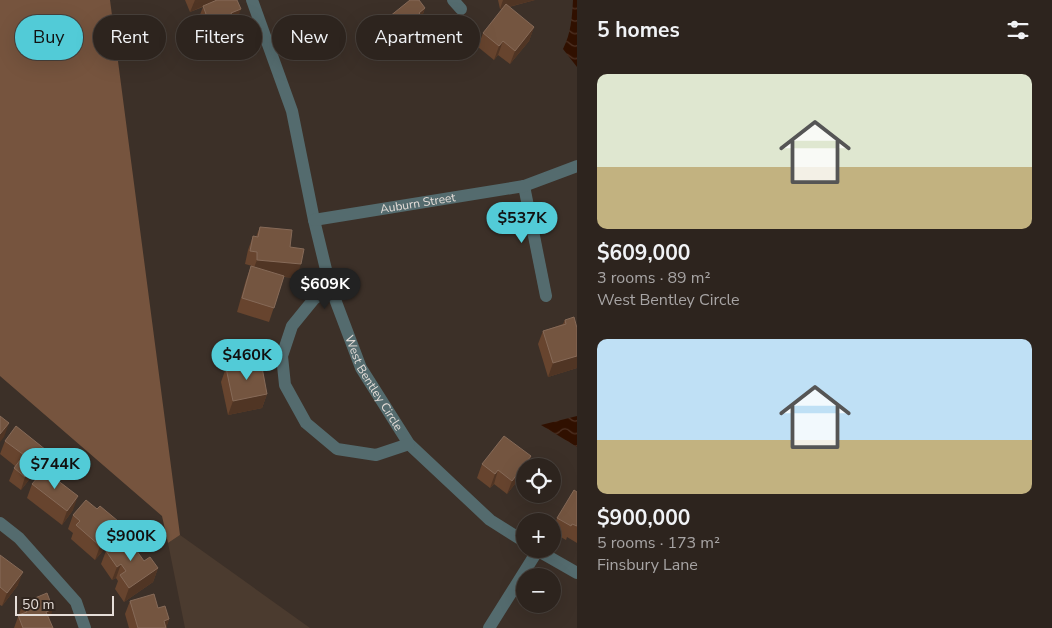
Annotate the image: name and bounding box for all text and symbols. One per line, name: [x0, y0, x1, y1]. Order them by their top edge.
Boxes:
chip: Buy: [15, 15, 83, 60]
chip: Rent: [93, 15, 166, 60]
chip: Filters: [176, 15, 262, 60]
chip: New: [272, 15, 346, 60]
chip: Apartment: [356, 15, 480, 60]
text: 5 homes: [597, 16, 680, 44]
icon: filters: [1004, 16, 1032, 44]
icon: home: [770, 107, 860, 197]
street label: Auburn Street: [379, 189, 457, 217]
pin: $537K: [487, 202, 557, 244]
text: $537K: [497, 207, 547, 229]
text: $609,000: [597, 239, 690, 267]
text: 3 rooms · 89 m²: [597, 267, 710, 289]
pin: $609K: [290, 268, 360, 310]
text: $609K: [300, 273, 350, 295]
text: West Bentley Circle: [597, 289, 740, 311]
street label: West Bentley Circle: [341, 333, 407, 434]
pin: $460K: [212, 338, 282, 381]
text: $460K: [222, 344, 272, 366]
icon: home: [770, 372, 860, 462]
pin: $744K: [20, 448, 90, 490]
text: $744K: [30, 453, 80, 475]
map controls: [516, 458, 561, 613]
button: locate: [516, 458, 561, 503]
text: $900,000: [597, 504, 690, 532]
button: +: [516, 513, 561, 558]
pin: $900K: [96, 520, 166, 562]
text: $900K: [106, 525, 156, 547]
text: 5 rooms · 173 m²: [597, 532, 720, 554]
text: Finsbury Lane: [597, 554, 698, 576]
button: −: [516, 568, 561, 613]
scale bar: [15, 593, 114, 616]
text: 50 m: [22, 595, 54, 614]

